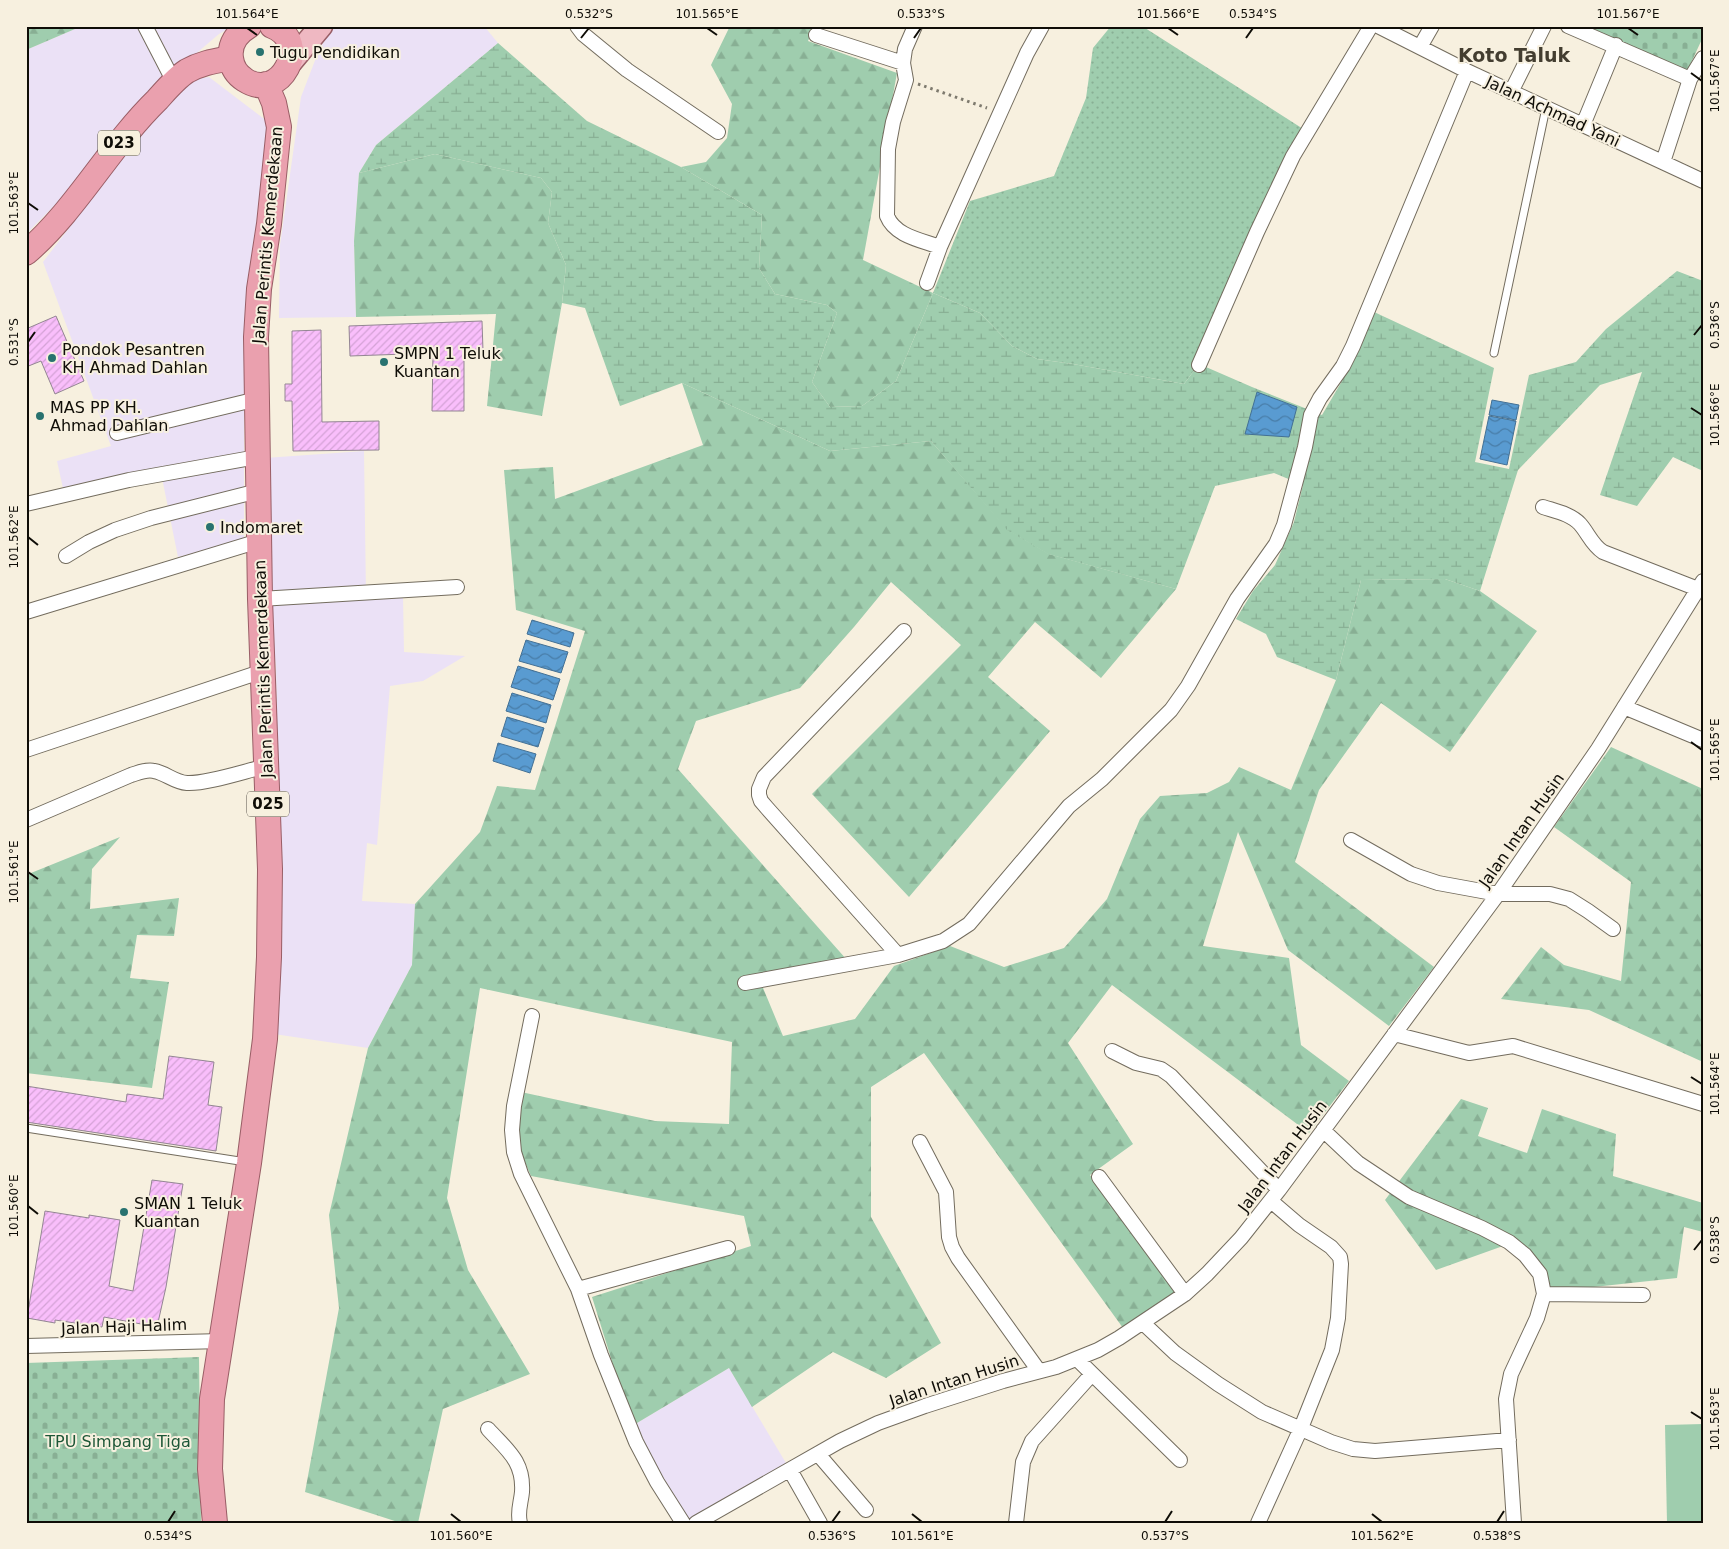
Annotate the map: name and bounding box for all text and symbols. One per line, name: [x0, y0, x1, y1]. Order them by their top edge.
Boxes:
text: 101.564°E: [215, 7, 279, 21]
text: 0.532°S: [565, 7, 613, 21]
text: 101.565°E: [675, 7, 739, 21]
text: 0.533°S: [897, 7, 945, 21]
text: 101.566°E: [1136, 7, 1200, 21]
text: 0.534°S: [1229, 7, 1277, 21]
text: 101.567°E: [1596, 7, 1660, 21]
place label: Tugu Pendidikan: [269, 43, 400, 62]
district label: Koto Taluk: [1458, 44, 1570, 66]
marker: Tugu Pendidikan: [254, 46, 266, 58]
text: 101.567°E: [1708, 49, 1722, 113]
street label: Jalan Achmad Yani: [1482, 72, 1623, 151]
street label: Jalan Perintis Kemerdekaan: [248, 126, 286, 346]
road number: 023: [98, 130, 140, 156]
text: 101.563°E: [7, 171, 21, 235]
text: 0.536°S: [1708, 301, 1722, 349]
text: 0.531°S: [7, 318, 21, 366]
place label: Pondok Pesantren KH Ahmad Dahlan: [62, 340, 208, 377]
place label: SMPN 1 Teluk Kuantan: [394, 344, 501, 381]
marker: Pondok Pesantren KH Ahmad Dahlan: [46, 352, 58, 364]
marker: SMPN 1 Teluk Kuantan: [378, 356, 390, 368]
text: 101.566°E: [1708, 383, 1722, 447]
place label: MAS PP KH. Ahmad Dahlan: [50, 398, 168, 435]
marker: MAS PP KH. Ahmad Dahlan: [34, 410, 46, 422]
text: 101.562°E: [7, 505, 21, 569]
place label: Indomaret: [220, 518, 303, 537]
marker: Indomaret: [204, 521, 216, 533]
street label: Jalan Perintis Kemerdekaan: [250, 560, 277, 779]
text: 101.565°E: [1708, 718, 1722, 782]
street label: Jalan Intan Husin: [1474, 769, 1568, 892]
road number: 025: [247, 792, 289, 816]
text: 101.561°E: [7, 840, 21, 904]
text: 101.564°E: [1708, 1052, 1722, 1116]
street label: Jalan Intan Husin: [1234, 1097, 1331, 1217]
text: 101.560°E: [7, 1174, 21, 1238]
place label: SMAN 1 Teluk Kuantan: [134, 1194, 243, 1231]
marker: SMAN 1 Teluk Kuantan: [118, 1206, 130, 1218]
text: 0.538°S: [1708, 1216, 1722, 1264]
street label: Jalan Haji Halim: [60, 1315, 187, 1338]
street label: Jalan Intan Husin: [886, 1351, 1021, 1411]
text: 101.563°E: [1708, 1387, 1722, 1451]
park label: TPU Simpang Tiga: [44, 1432, 191, 1451]
text: 0.534°S: [144, 1529, 192, 1543]
text: 101.560°E: [429, 1529, 493, 1543]
text: 0.536°S: [808, 1529, 856, 1543]
text: 101.561°E: [890, 1529, 954, 1543]
text: 0.537°S: [1141, 1529, 1189, 1543]
text: 101.562°E: [1350, 1529, 1414, 1543]
text: 0.538°S: [1473, 1529, 1521, 1543]

